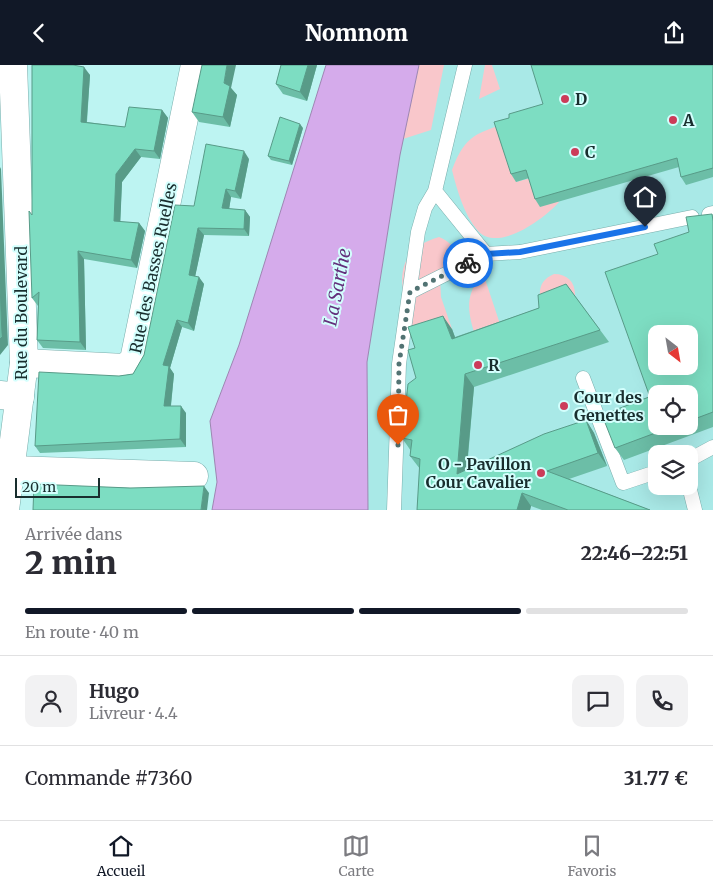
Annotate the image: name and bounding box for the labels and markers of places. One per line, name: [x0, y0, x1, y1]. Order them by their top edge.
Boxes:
place label: D: [575, 89, 587, 109]
marker: D: [559, 93, 571, 105]
place label: A: [682, 110, 695, 130]
marker: A: [667, 114, 679, 126]
place label: C: [585, 142, 596, 162]
marker: C: [569, 146, 581, 158]
pin: [624, 176, 666, 227]
place label: R: [488, 355, 500, 375]
marker: R: [472, 359, 484, 371]
place label: Cour des Genettes: [574, 387, 644, 425]
pin: [377, 394, 419, 445]
marker: Cour des Genettes: [558, 400, 570, 412]
place label: O - Pavillon Cour Cavalier: [426, 454, 532, 492]
marker: O - Pavillon Cour Cavalier: [535, 467, 547, 479]

